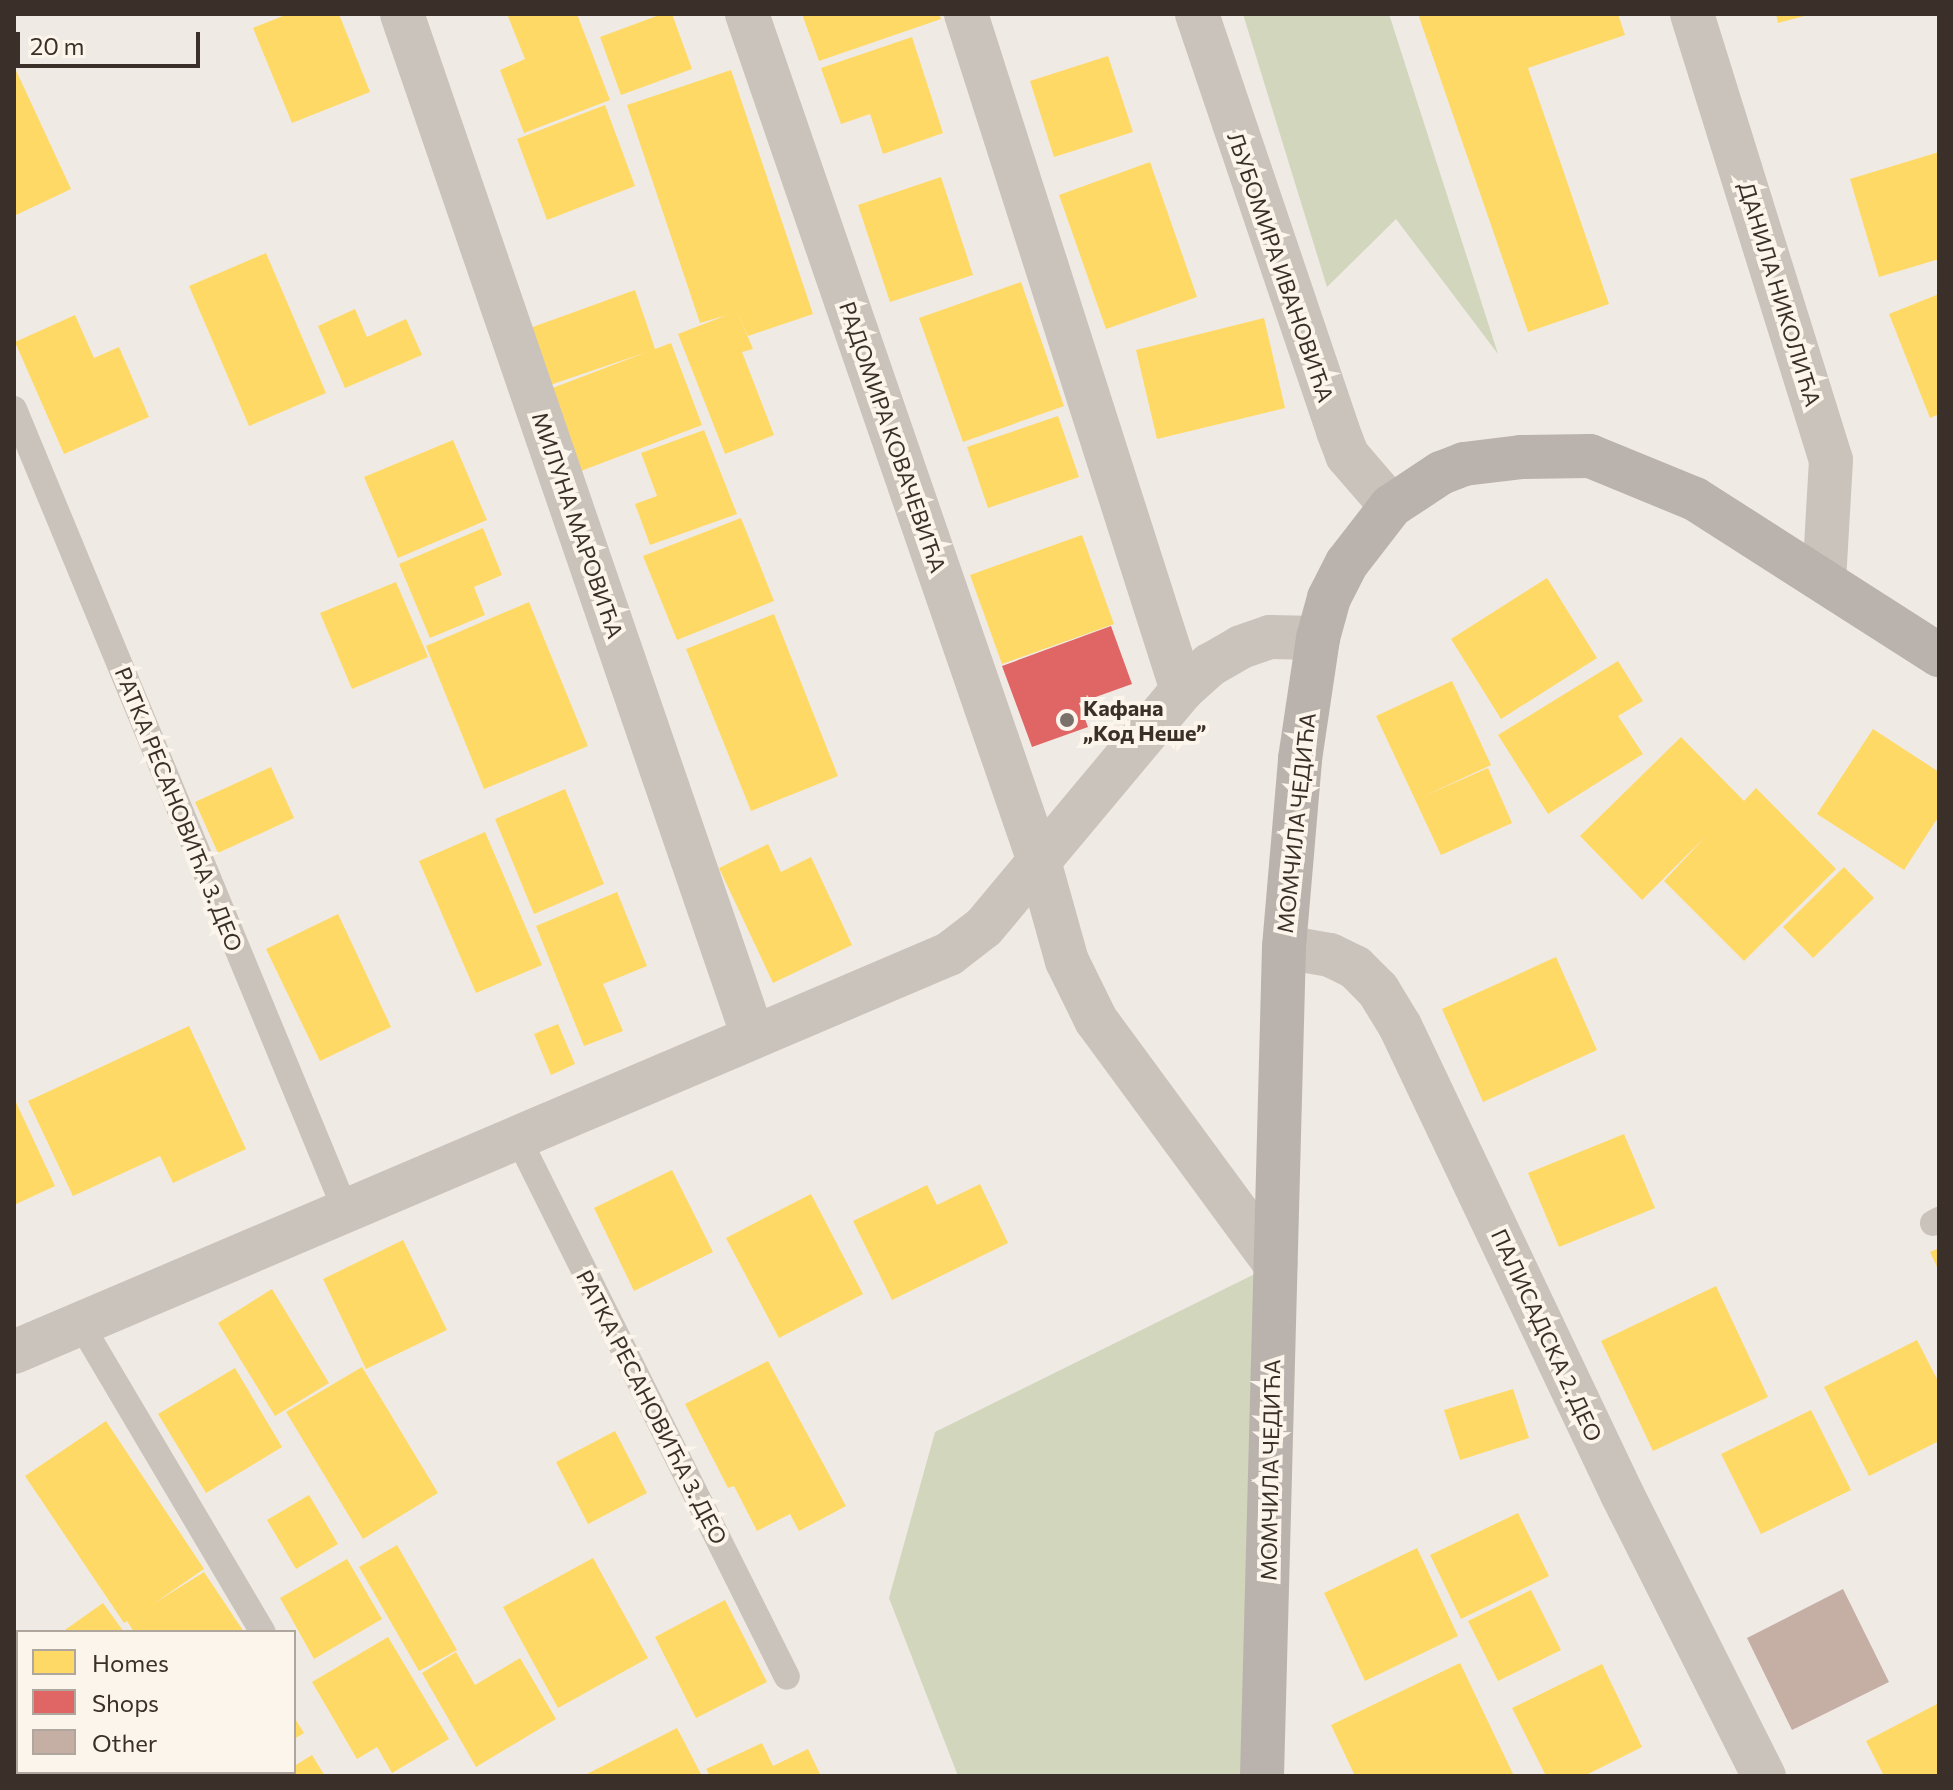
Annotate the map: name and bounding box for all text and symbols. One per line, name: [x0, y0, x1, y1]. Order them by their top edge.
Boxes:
scale bar: [20, 16, 204, 66]
text: 20 m: [30, 31, 84, 60]
street label: ЉУБОМИРА ИВАНОВИЋА: [1222, 128, 1340, 406]
street label: ДАНИЛА НИКОЛИЋА: [1733, 179, 1827, 409]
street label: РАДОМИРА КОВАЧЕВИЋА: [834, 298, 952, 576]
street label: МИЛУНА МАРОВИЋА: [527, 408, 629, 642]
street label: РАТКА РЕСАНОВИЋА 3. ДЕО: [110, 663, 248, 955]
place label: Кафана „Код Неше”: [1083, 694, 1206, 746]
marker: Кафана „Код Неше”: [1058, 711, 1076, 729]
street label: МОМЧИЛА ЧЕДИЋА: [1271, 711, 1321, 935]
street label: ПАЛИСАДСКА 2. ДЕО: [1486, 1225, 1608, 1445]
street label: РАТКА РЕСАНОВИЋА 3. ДЕО: [571, 1265, 733, 1549]
street label: МОМЧИЛА ЧЕДИЋА: [1255, 1359, 1285, 1581]
legend: [16, 1630, 296, 1774]
text: Homes: [92, 1648, 169, 1677]
text: Shops: [92, 1688, 159, 1717]
text: Other: [92, 1728, 157, 1757]

